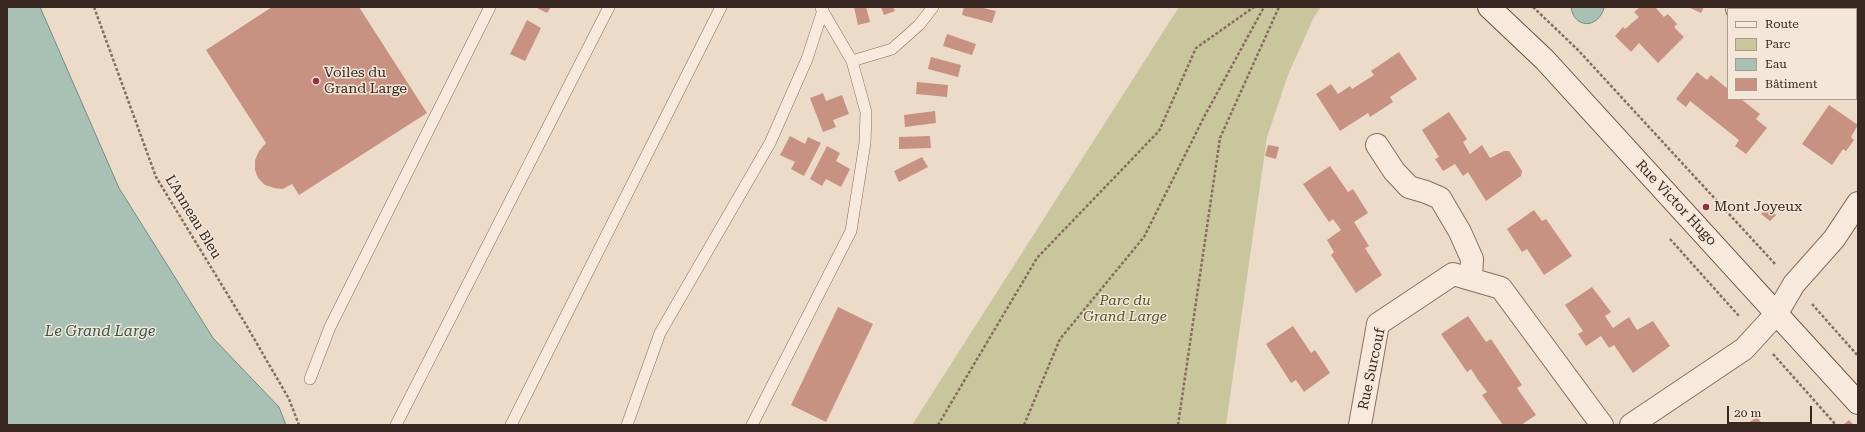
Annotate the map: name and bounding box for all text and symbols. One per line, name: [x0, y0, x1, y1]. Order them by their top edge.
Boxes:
legend: [1727, 8, 1857, 100]
text: Route: [1765, 17, 1799, 31]
text: Parc: [1765, 37, 1790, 51]
text: Eau: [1765, 57, 1787, 71]
place label: Voiles du Grand Large: [324, 65, 407, 98]
marker: Voiles du Grand Large: [311, 76, 321, 86]
text: Bâtiment: [1765, 77, 1817, 91]
street label: Rue Victor Hugo: [1632, 157, 1720, 249]
street label: L'Anneau Bleu: [161, 172, 225, 262]
place label: Mont Joyeux: [1714, 199, 1802, 215]
marker: Mont Joyeux: [1701, 202, 1711, 212]
park label: Parc du Grand Large: [1083, 293, 1167, 326]
water label: Le Grand Large: [45, 323, 155, 341]
street label: Rue Surcouf: [1355, 327, 1389, 411]
scale bar: [1729, 398, 1814, 424]
text: 20 m: [1734, 406, 1761, 420]

